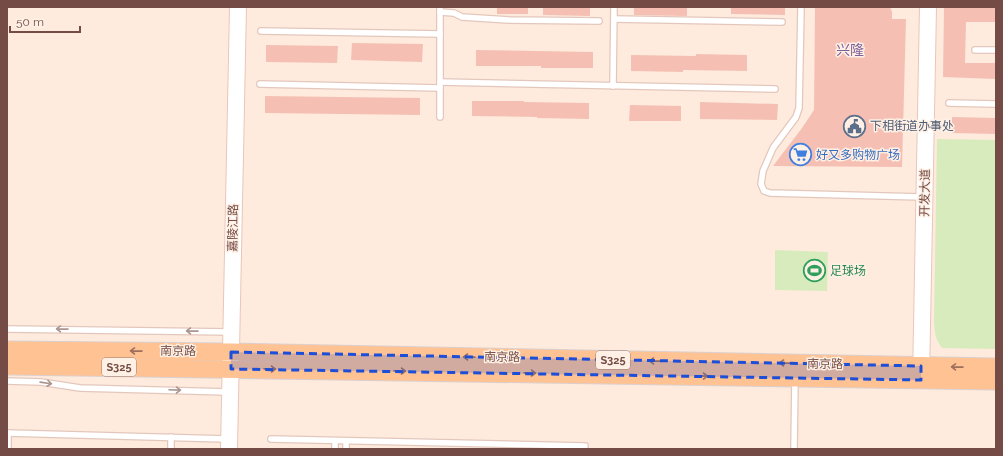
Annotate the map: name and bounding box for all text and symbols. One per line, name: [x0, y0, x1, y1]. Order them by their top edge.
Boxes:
scale bar: [10, 8, 80, 34]
text: 50 m: [16, 15, 44, 29]
district label: 兴隆: [836, 42, 864, 58]
public building icon: 下相街道办事处: [841, 113, 867, 139]
place label: 下相街道办事处: [870, 119, 954, 133]
supermarket icon: 好又多购物广场: [788, 142, 814, 168]
place label: 好又多购物广场: [816, 148, 900, 162]
street label: 开发大道: [918, 169, 932, 217]
street label: 嘉陵江路: [226, 204, 240, 252]
sports icon: 足球场: [801, 258, 827, 284]
place label: 足球场: [830, 264, 866, 278]
one-way arrow: [56, 325, 69, 333]
one-way arrow: [186, 327, 199, 335]
street label: 南京路: [160, 344, 196, 358]
one-way arrow: [130, 347, 143, 355]
street label: 南京路: [484, 350, 520, 364]
road number: S325: [596, 351, 630, 369]
one-way arrow: [463, 353, 476, 361]
one-way arrow: [649, 357, 662, 365]
street label: 南京路: [807, 357, 843, 371]
road number: S325: [102, 358, 136, 376]
one-way arrow: [779, 360, 792, 367]
one-way arrow: [951, 363, 964, 371]
one-way arrow: [263, 366, 276, 373]
one-way arrow: [393, 368, 406, 375]
one-way arrow: [523, 370, 536, 377]
one-way arrow: [695, 372, 708, 380]
one-way arrow: [39, 379, 52, 387]
one-way arrow: [168, 387, 181, 394]

